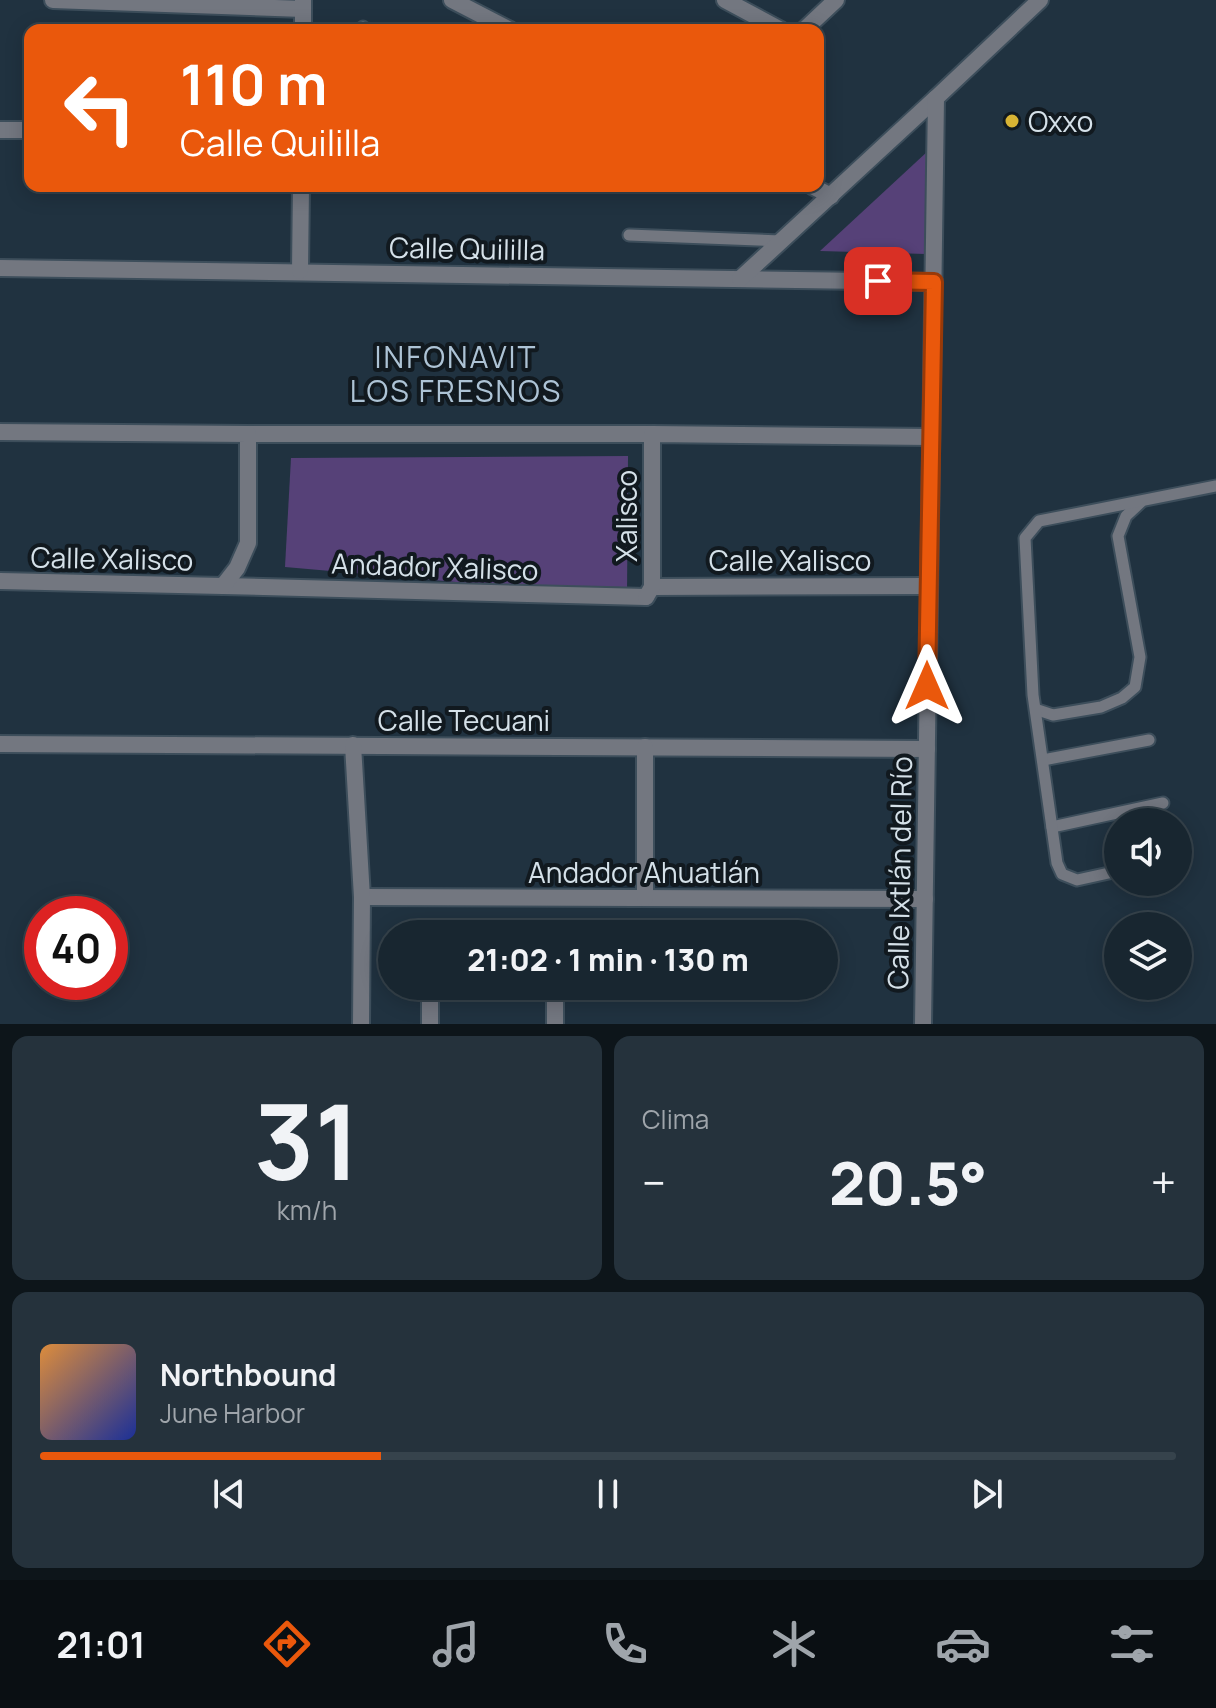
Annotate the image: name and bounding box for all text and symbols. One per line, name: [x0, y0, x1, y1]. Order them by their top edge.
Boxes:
text: 110 m: [180, 45, 327, 122]
icon: left: [48, 56, 152, 160]
place label: Oxxo: [1028, 102, 1093, 140]
marker: Oxxo: [1003, 112, 1021, 130]
text: Calle Quililla: [180, 118, 380, 167]
street label: Calle Quililla: [389, 228, 545, 268]
pin: [844, 247, 912, 315]
icon: arrive: [856, 259, 900, 303]
district label: INFONAVIT LOS FRESNOS: [350, 336, 562, 411]
street label: Xalisco: [607, 470, 645, 562]
street label: Calle Xalisco: [30, 538, 194, 578]
street label: Calle Xalisco: [709, 541, 871, 579]
street label: Andador Xalisco: [331, 543, 539, 589]
position arrow: [885, 644, 969, 728]
street label: Calle Tecuani: [378, 701, 550, 739]
street label: Calle Ixtlán del Río: [878, 756, 920, 990]
map controls: [1104, 808, 1192, 1000]
button: sound: [1104, 808, 1192, 896]
street label: Andador Ahuatlán: [528, 853, 760, 891]
speed limit sign: 40: [24, 896, 128, 1000]
button: layers: [1104, 912, 1192, 1000]
text: 21:02 · 1 min · 130 m: [467, 939, 749, 980]
text: 31: [254, 1069, 360, 1211]
text: Clima: [642, 1101, 709, 1137]
text: 20.5°: [829, 1141, 987, 1223]
text: −: [642, 1152, 666, 1212]
text: +: [1151, 1152, 1176, 1212]
text: km/h: [277, 1192, 337, 1228]
text: Northbound: [160, 1354, 337, 1395]
text: June Harbor: [160, 1395, 305, 1431]
icon: previous: [207, 1472, 251, 1516]
icon: pause: [586, 1472, 630, 1516]
icon: next: [965, 1472, 1009, 1516]
icon: directions: [259, 1616, 315, 1672]
icon: music: [428, 1616, 484, 1672]
icon: phone: [597, 1616, 653, 1672]
icon: climate: [766, 1616, 822, 1672]
icon: car: [935, 1616, 991, 1672]
icon: filters: [1104, 1616, 1160, 1672]
text: 21:01: [57, 1620, 146, 1669]

